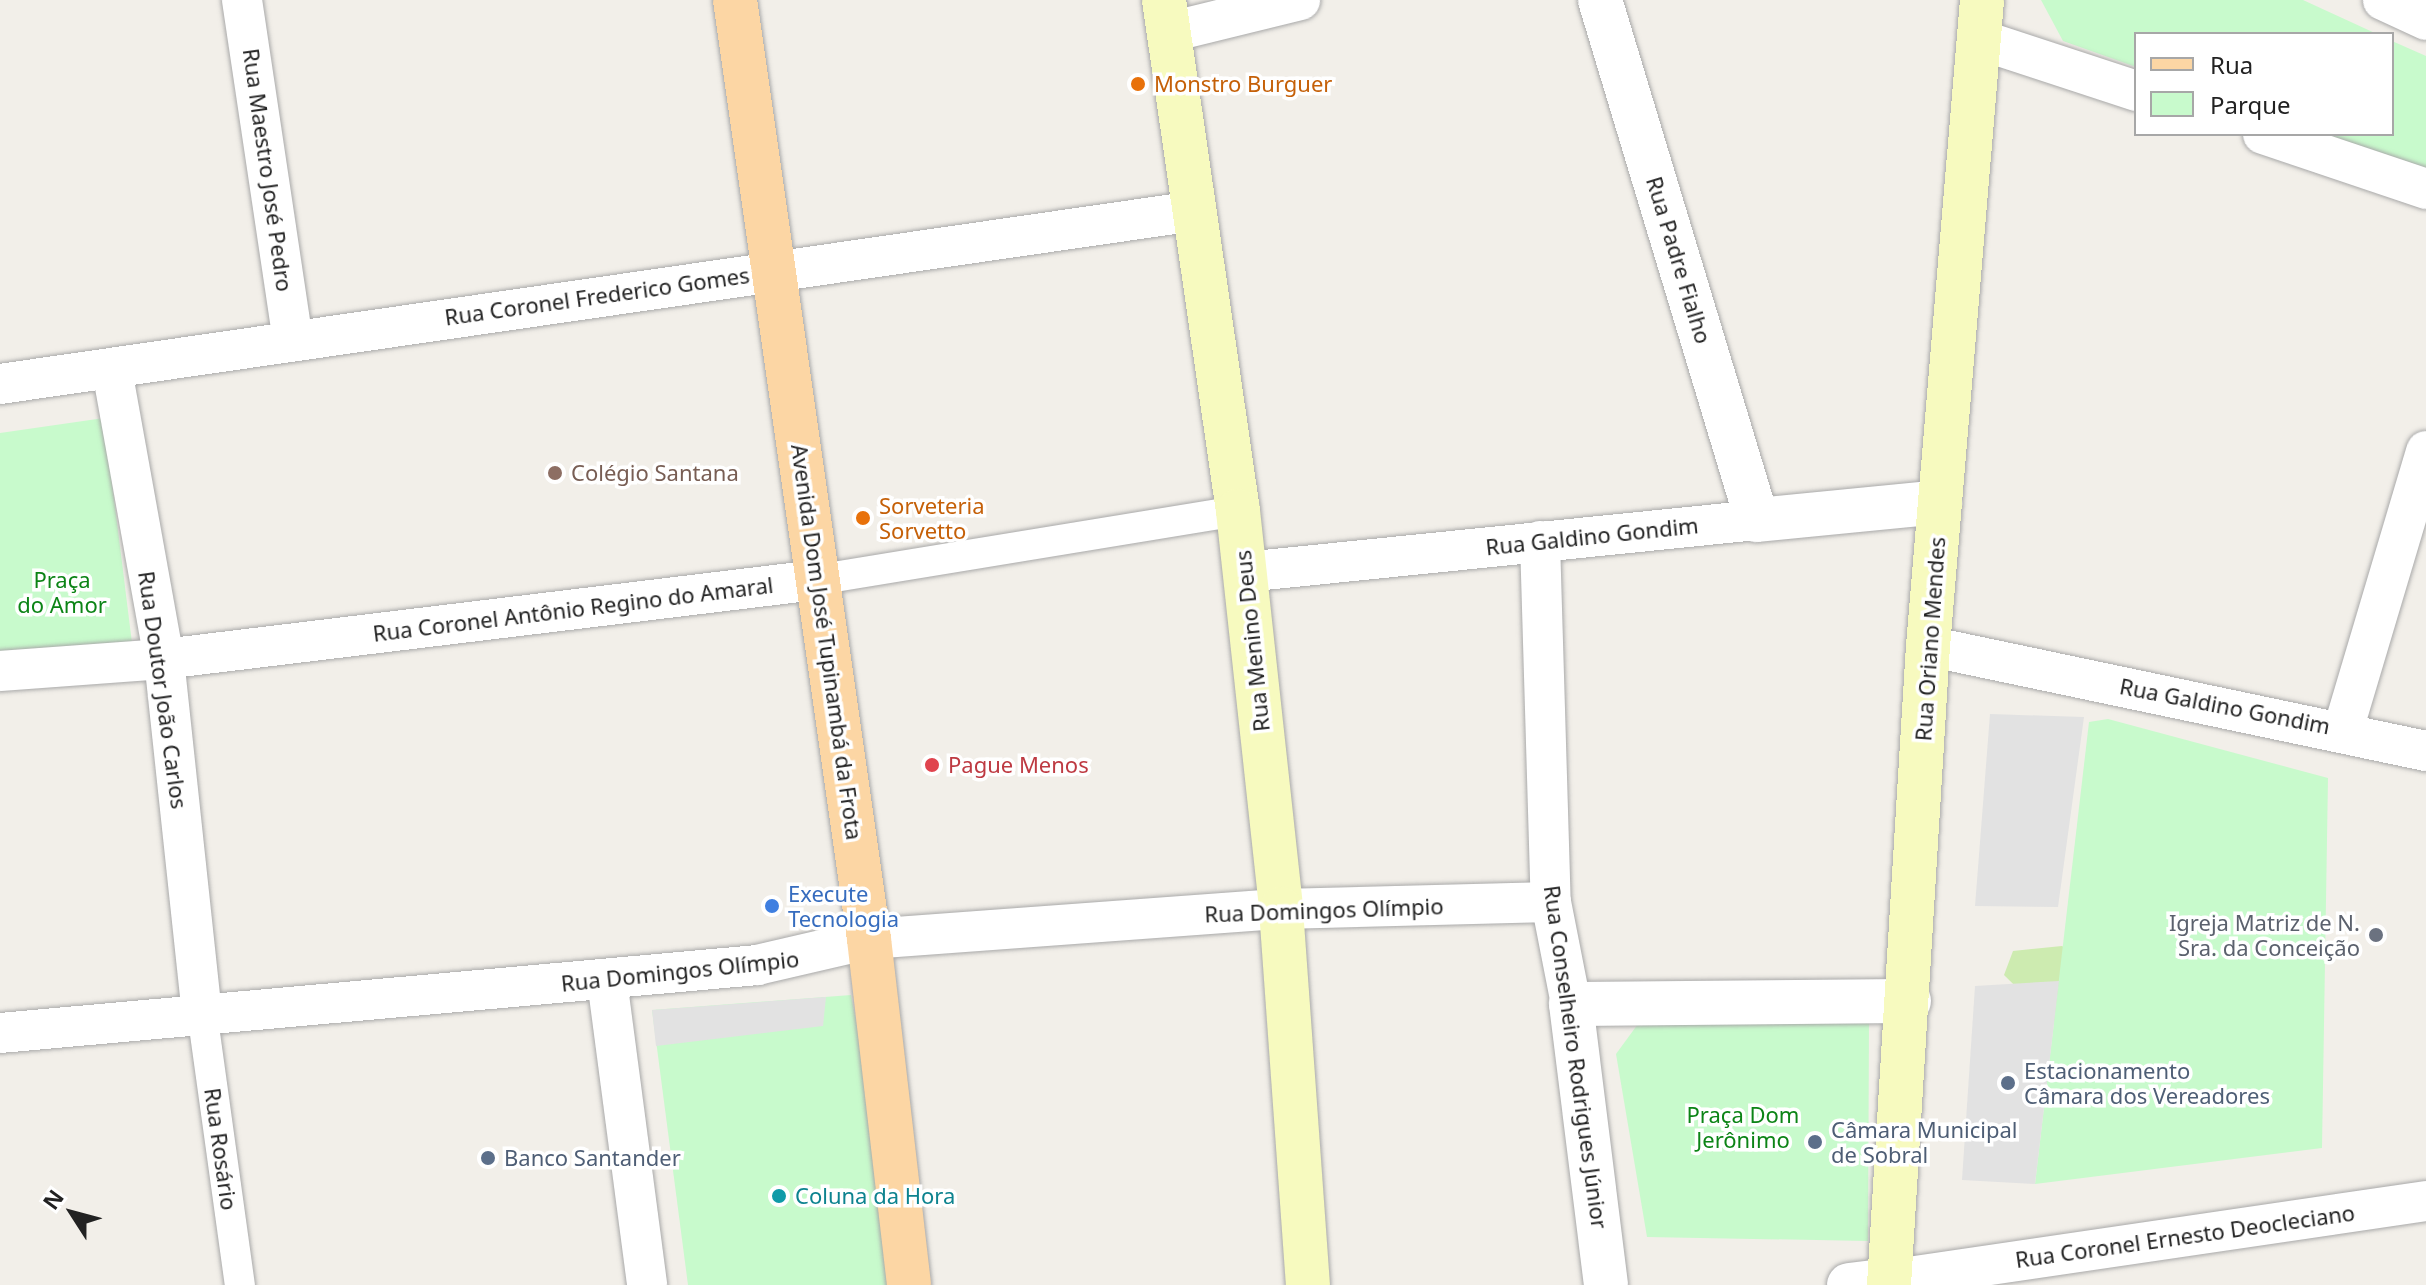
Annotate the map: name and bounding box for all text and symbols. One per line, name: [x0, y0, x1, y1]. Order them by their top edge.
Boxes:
legend: [2134, 32, 2394, 136]
street label: Rua Maestro José Pedro: [238, 47, 298, 293]
text: Rua: [2210, 48, 2253, 81]
place label: Monstro Burguer: [1154, 71, 1332, 97]
marker: Monstro Burguer: [1129, 75, 1147, 93]
text: Parque: [2210, 88, 2291, 121]
street label: Rua Padre Fialho: [1641, 173, 1717, 347]
street label: Rua Coronel Frederico Gomes: [443, 262, 751, 330]
street label: Avenida Dom José Tupinambá da Frota: [786, 442, 868, 842]
place label: Colégio Santana: [571, 460, 739, 486]
marker: Colégio Santana: [546, 464, 564, 482]
place label: Sorveteria Sorvetto: [879, 492, 985, 544]
marker: Sorveteria Sorvetto: [854, 509, 872, 527]
street label: Rua Galdino Gondim: [1484, 512, 1700, 560]
street label: Rua Oriano Mendes: [1910, 536, 1950, 742]
street label: Rua Menino Deus: [1229, 549, 1275, 733]
park label: Praça do Amor: [17, 566, 107, 618]
street label: Rua Doutor João Carlos: [133, 569, 193, 811]
street label: Rua Coronel Antônio Regino do Amaral: [371, 571, 775, 647]
street label: Rua Galdino Gondim: [2117, 673, 2333, 739]
place label: Pague Menos: [948, 752, 1089, 778]
marker: Pague Menos: [923, 756, 941, 774]
place label: Execute Tecnologia: [788, 880, 899, 932]
street label: Rua Conselheiro Rodrigues Júnior: [1539, 884, 1613, 1230]
street label: Rua Domingos Olímpio: [1204, 893, 1444, 927]
marker: Execute Tecnologia: [763, 897, 781, 915]
place label: Igreja Matriz de N. Sra. da Conceição: [2169, 909, 2360, 960]
marker: Igreja Matriz de N. Sra. da Conceição: [2367, 926, 2385, 944]
street label: Rua Domingos Olímpio: [560, 945, 800, 997]
place label: Estacionamento Câmara dos Vereadores: [2024, 1057, 2270, 1108]
marker: Estacionamento Câmara dos Vereadores: [1999, 1074, 2017, 1092]
street label: Rua Rosário: [199, 1086, 243, 1212]
park label: Praça Dom Jerônimo: [1687, 1101, 1799, 1152]
place label: Câmara Municipal de Sobral: [1831, 1116, 2017, 1168]
marker: Câmara Municipal de Sobral: [1806, 1133, 1824, 1151]
place label: Banco Santander: [504, 1145, 681, 1171]
marker: Banco Santander: [479, 1149, 497, 1167]
north arrow: [32, 1173, 112, 1253]
text: N: [35, 1183, 70, 1215]
place label: Coluna da Hora: [795, 1183, 955, 1209]
marker: Coluna da Hora: [770, 1187, 788, 1205]
street label: Rua Coronel Ernesto Deocleciano: [2014, 1199, 2356, 1273]

